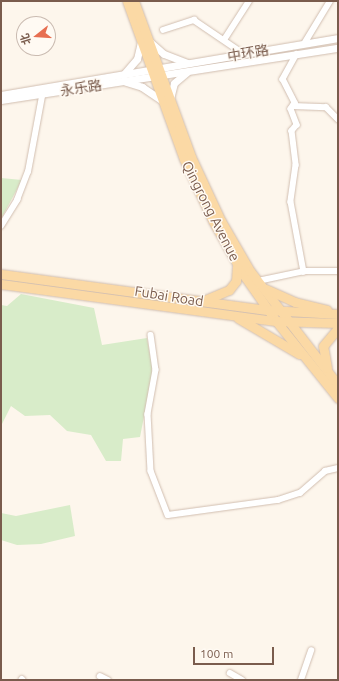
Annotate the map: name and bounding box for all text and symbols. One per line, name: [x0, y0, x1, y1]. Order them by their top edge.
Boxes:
north arrow: [16, 16, 56, 56]
text: 北: [18, 32, 33, 46]
street label: 中环路: [226, 41, 270, 65]
street label: 永乐路: [59, 76, 103, 100]
street label: Qingrong Avenue: [178, 158, 244, 264]
street label: Fubai Road: [133, 282, 205, 310]
scale bar: [195, 639, 276, 665]
text: 100 m: [200, 647, 233, 660]

